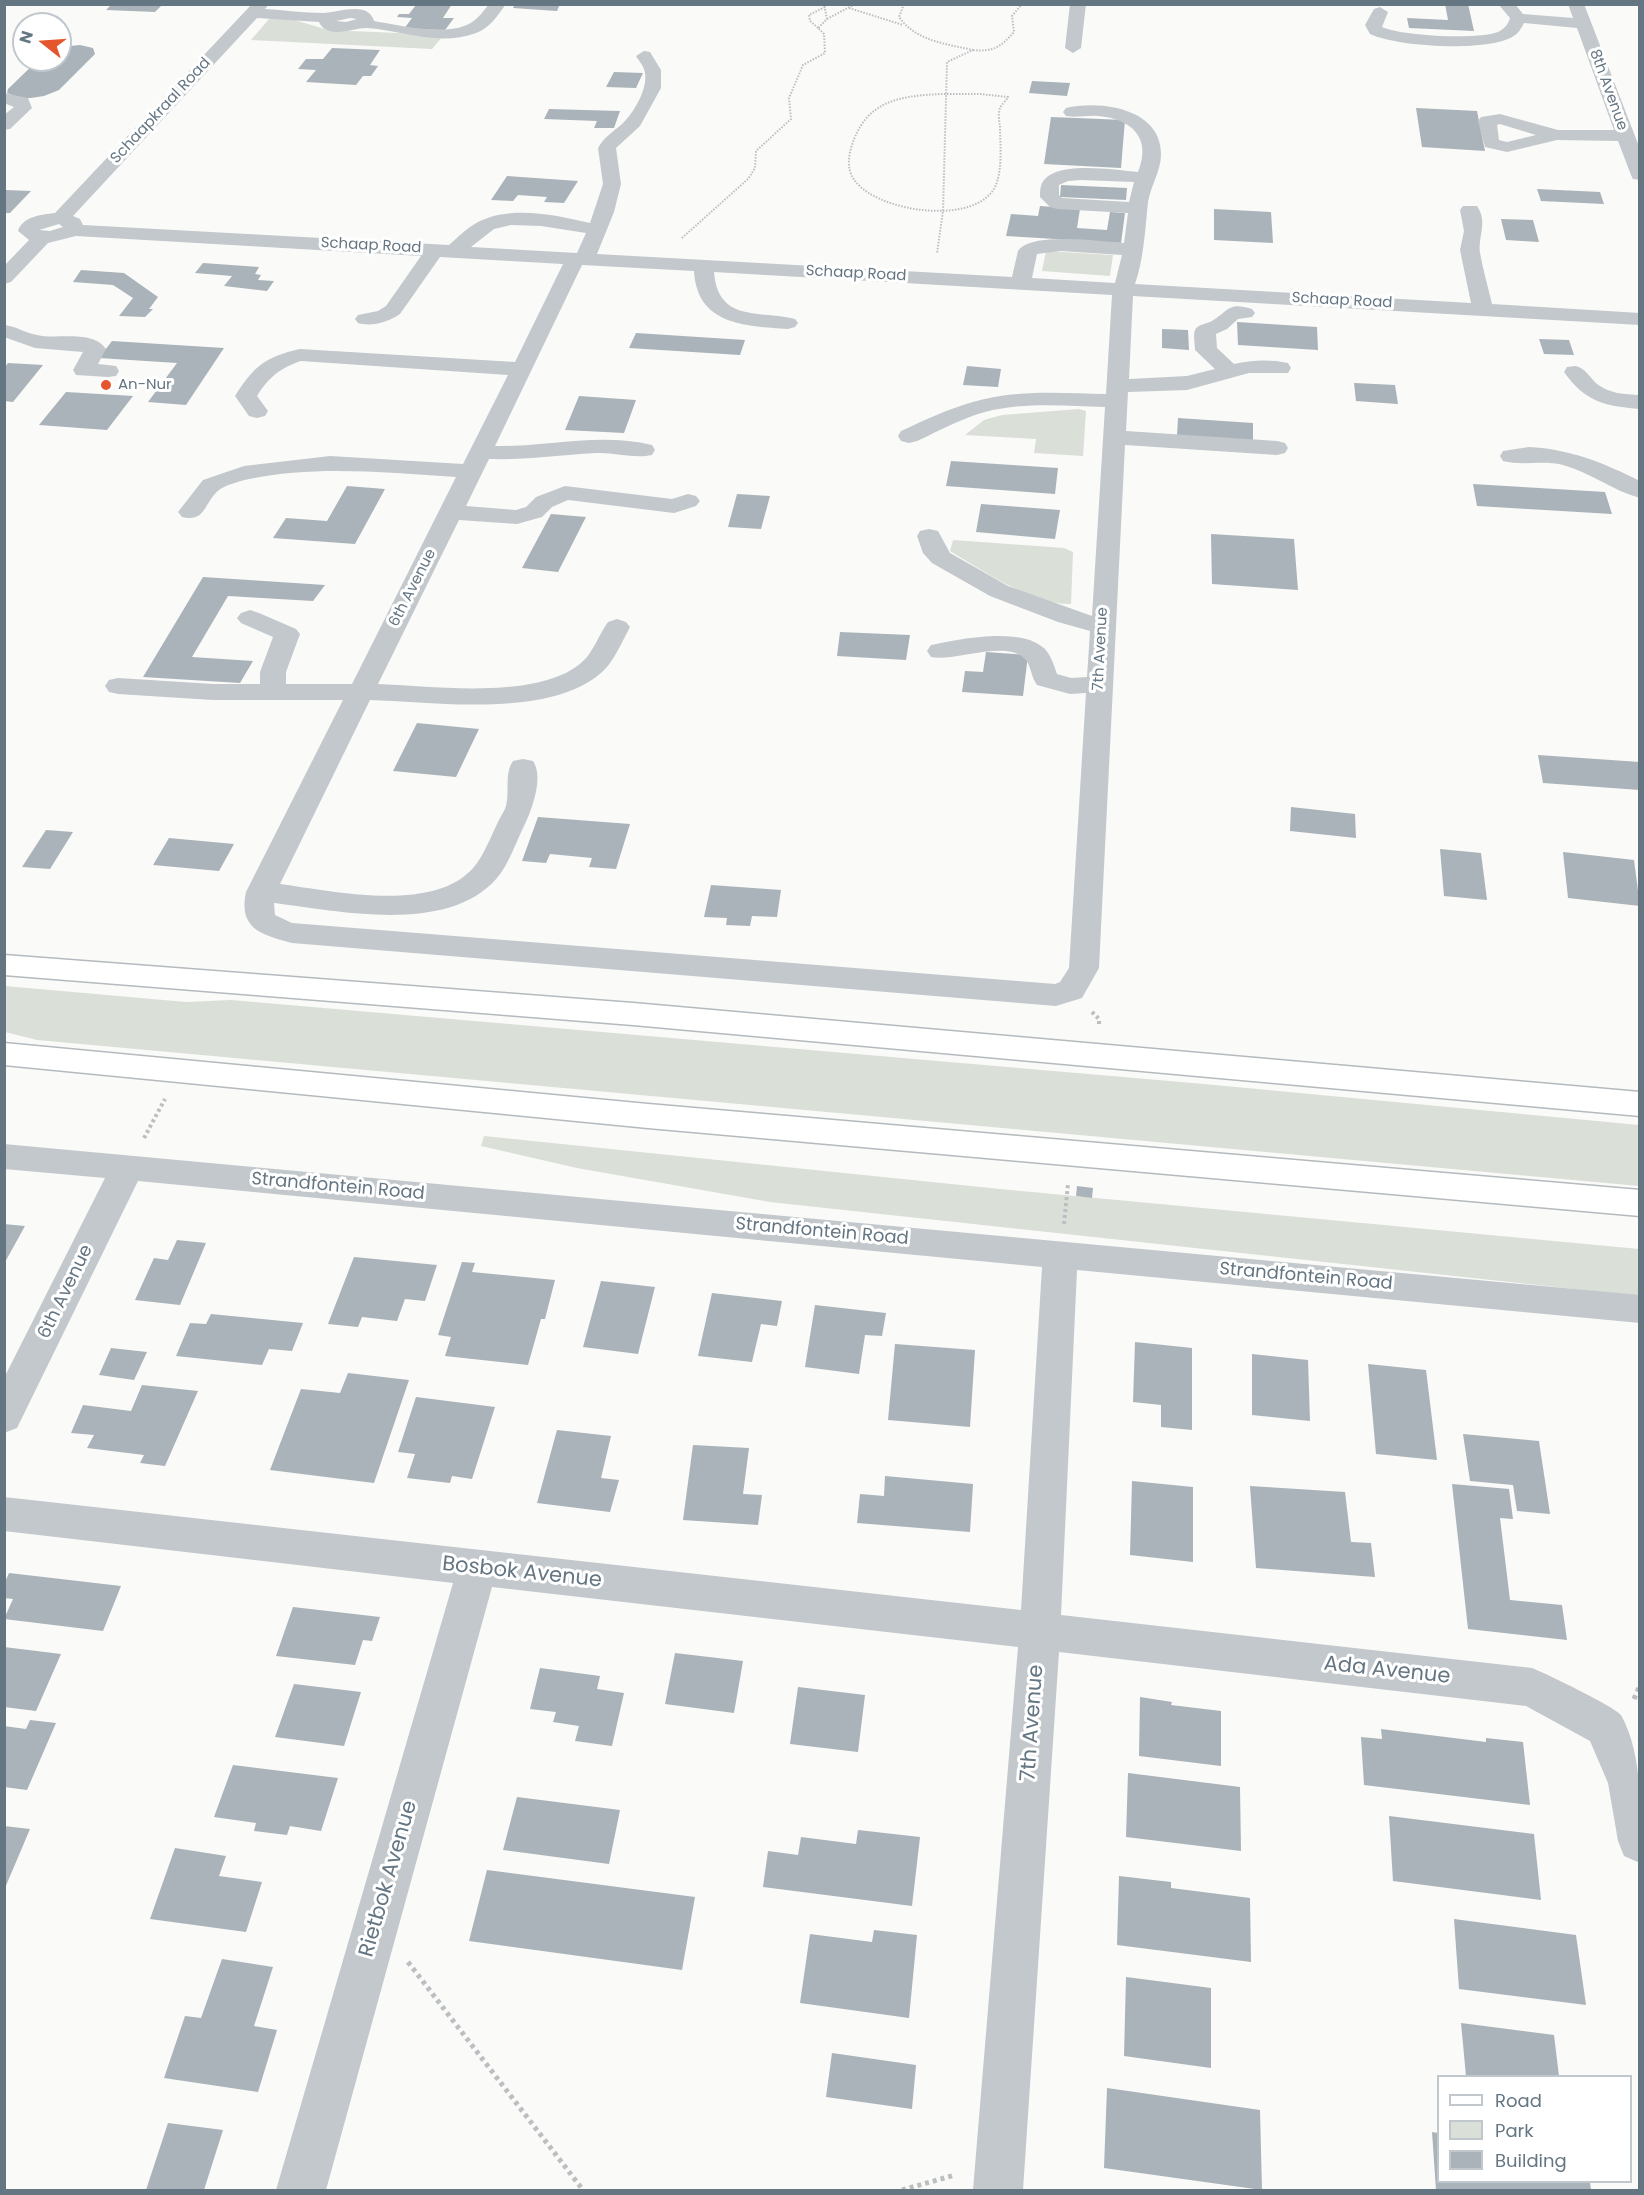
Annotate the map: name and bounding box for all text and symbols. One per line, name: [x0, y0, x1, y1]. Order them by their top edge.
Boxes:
north arrow: [12, 12, 72, 72]
text: N: [13, 28, 39, 46]
street label: 8th Avenue: [1585, 47, 1631, 133]
street label: Schaapkraal Road: [107, 54, 215, 168]
street label: Schaap Road: [320, 234, 422, 258]
street label: Schaap Road: [805, 262, 907, 286]
street label: Schaap Road: [1291, 289, 1393, 313]
place label: An-Nur: [118, 376, 172, 394]
marker: An-Nur: [99, 378, 113, 392]
street label: 6th Avenue: [386, 546, 440, 630]
street label: 7th Avenue: [1090, 607, 1112, 691]
street label: Strandfontein Road: [250, 1169, 426, 1205]
street label: Strandfontein Road: [734, 1214, 910, 1250]
street label: 6th Avenue: [34, 1241, 98, 1343]
street label: Strandfontein Road: [1218, 1259, 1394, 1295]
street label: Bosbok Avenue: [441, 1552, 603, 1594]
street label: Ada Avenue: [1323, 1652, 1451, 1690]
street label: 7th Avenue: [1016, 1664, 1050, 1782]
street label: Rietbok Avenue: [355, 1798, 423, 1960]
legend: [1437, 2075, 1632, 2183]
text: Road: [1495, 2088, 1542, 2113]
text: Park: [1495, 2118, 1534, 2143]
text: Building: [1495, 2148, 1567, 2173]

